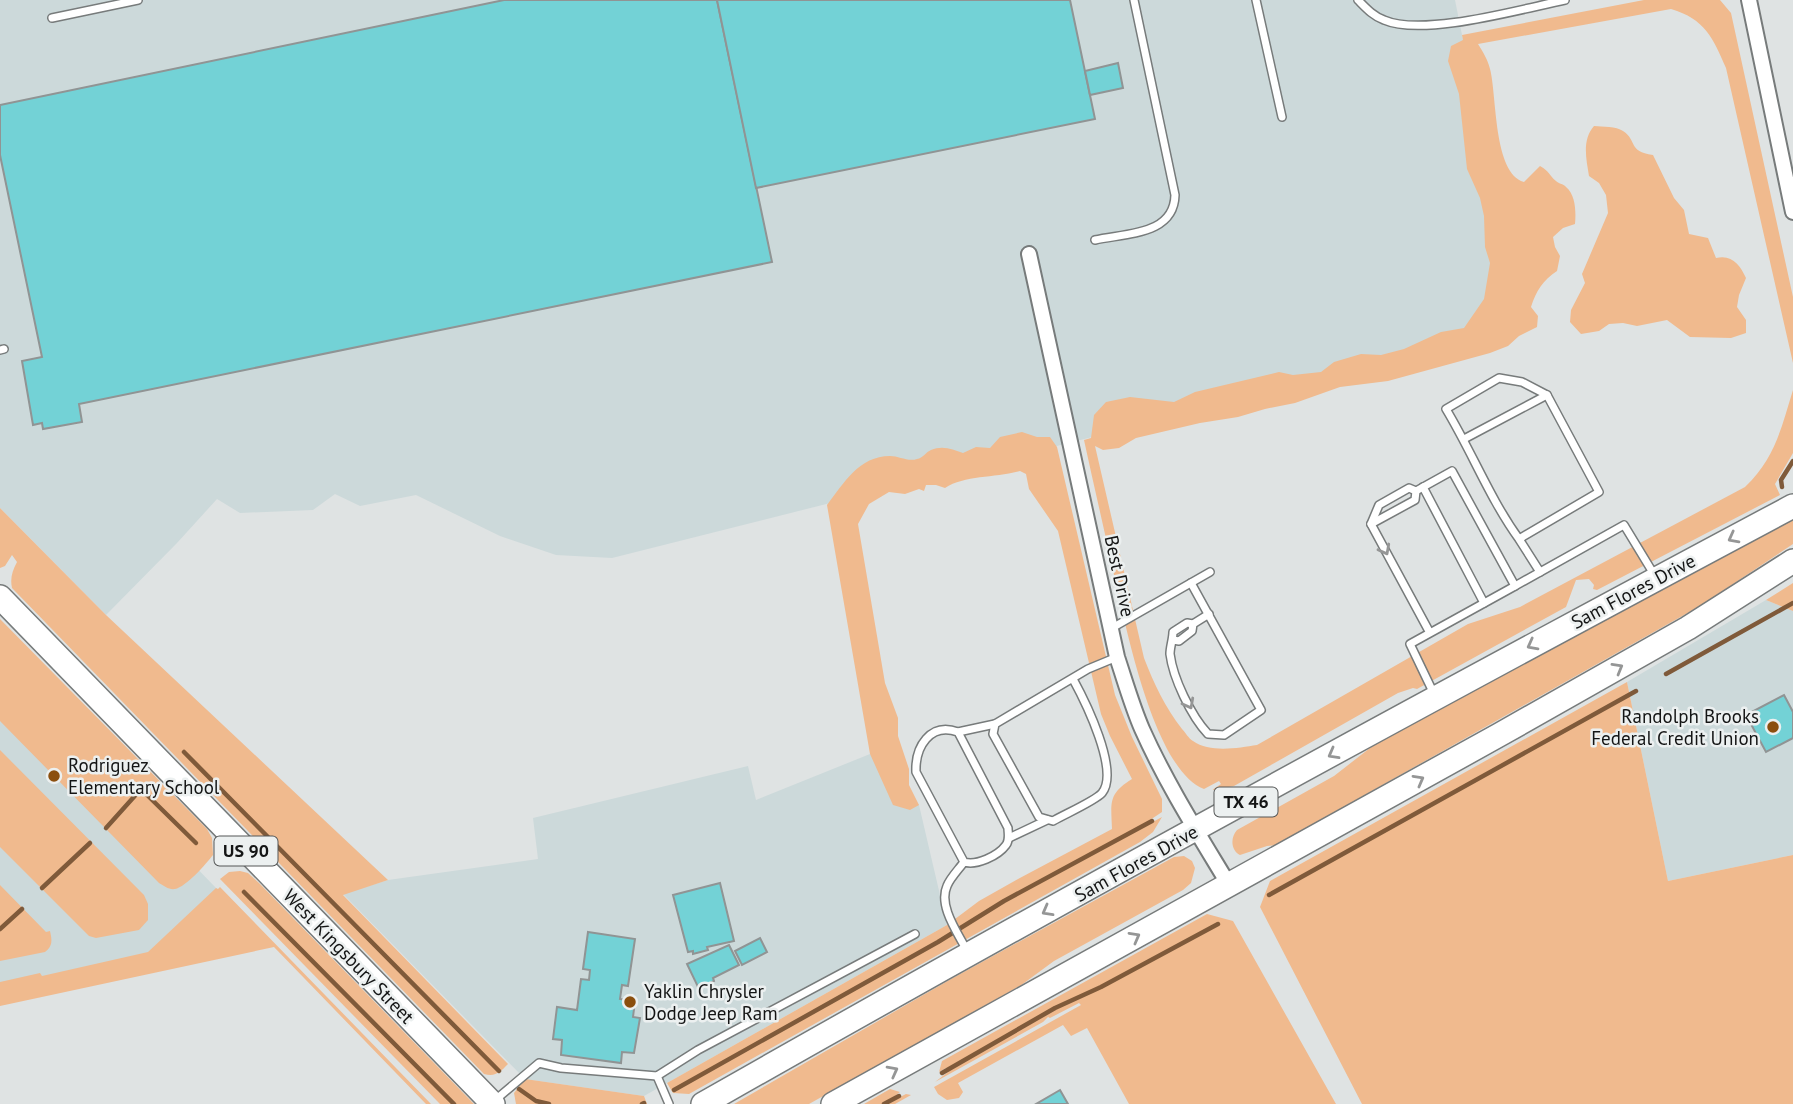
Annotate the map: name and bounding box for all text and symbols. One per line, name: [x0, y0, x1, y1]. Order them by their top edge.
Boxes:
one-way arrow: [1728, 530, 1740, 543]
street label: Best Drive: [1100, 533, 1140, 619]
one-way arrow: [1377, 543, 1391, 556]
street label: Sam Flores Drive: [1567, 548, 1699, 634]
one-way arrow: [1527, 637, 1539, 650]
one-way arrow: [1610, 663, 1623, 676]
one-way arrow: [1181, 697, 1194, 709]
place label: Randolph Brooks Federal Credit Union: [1591, 704, 1759, 750]
marker: Randolph Brooks Federal Credit Union: [1765, 719, 1781, 735]
one-way arrow: [1327, 746, 1340, 760]
place label: Rodriguez Elementary School: [68, 753, 220, 799]
marker: Rodriguez Elementary School: [46, 768, 62, 784]
one-way arrow: [1412, 775, 1425, 788]
road number: TX 46: [1214, 788, 1278, 816]
street label: Sam Flores Drive: [1070, 819, 1202, 907]
road number: US 90: [215, 836, 278, 866]
street label: West Kingsbury Street: [279, 884, 420, 1029]
one-way arrow: [1042, 903, 1055, 917]
one-way arrow: [1127, 932, 1140, 946]
place label: Yaklin Chrysler Dodge Jeep Ram: [644, 979, 778, 1025]
marker: Yaklin Chrysler Dodge Jeep Ram: [622, 994, 638, 1010]
one-way arrow: [886, 1066, 898, 1080]

